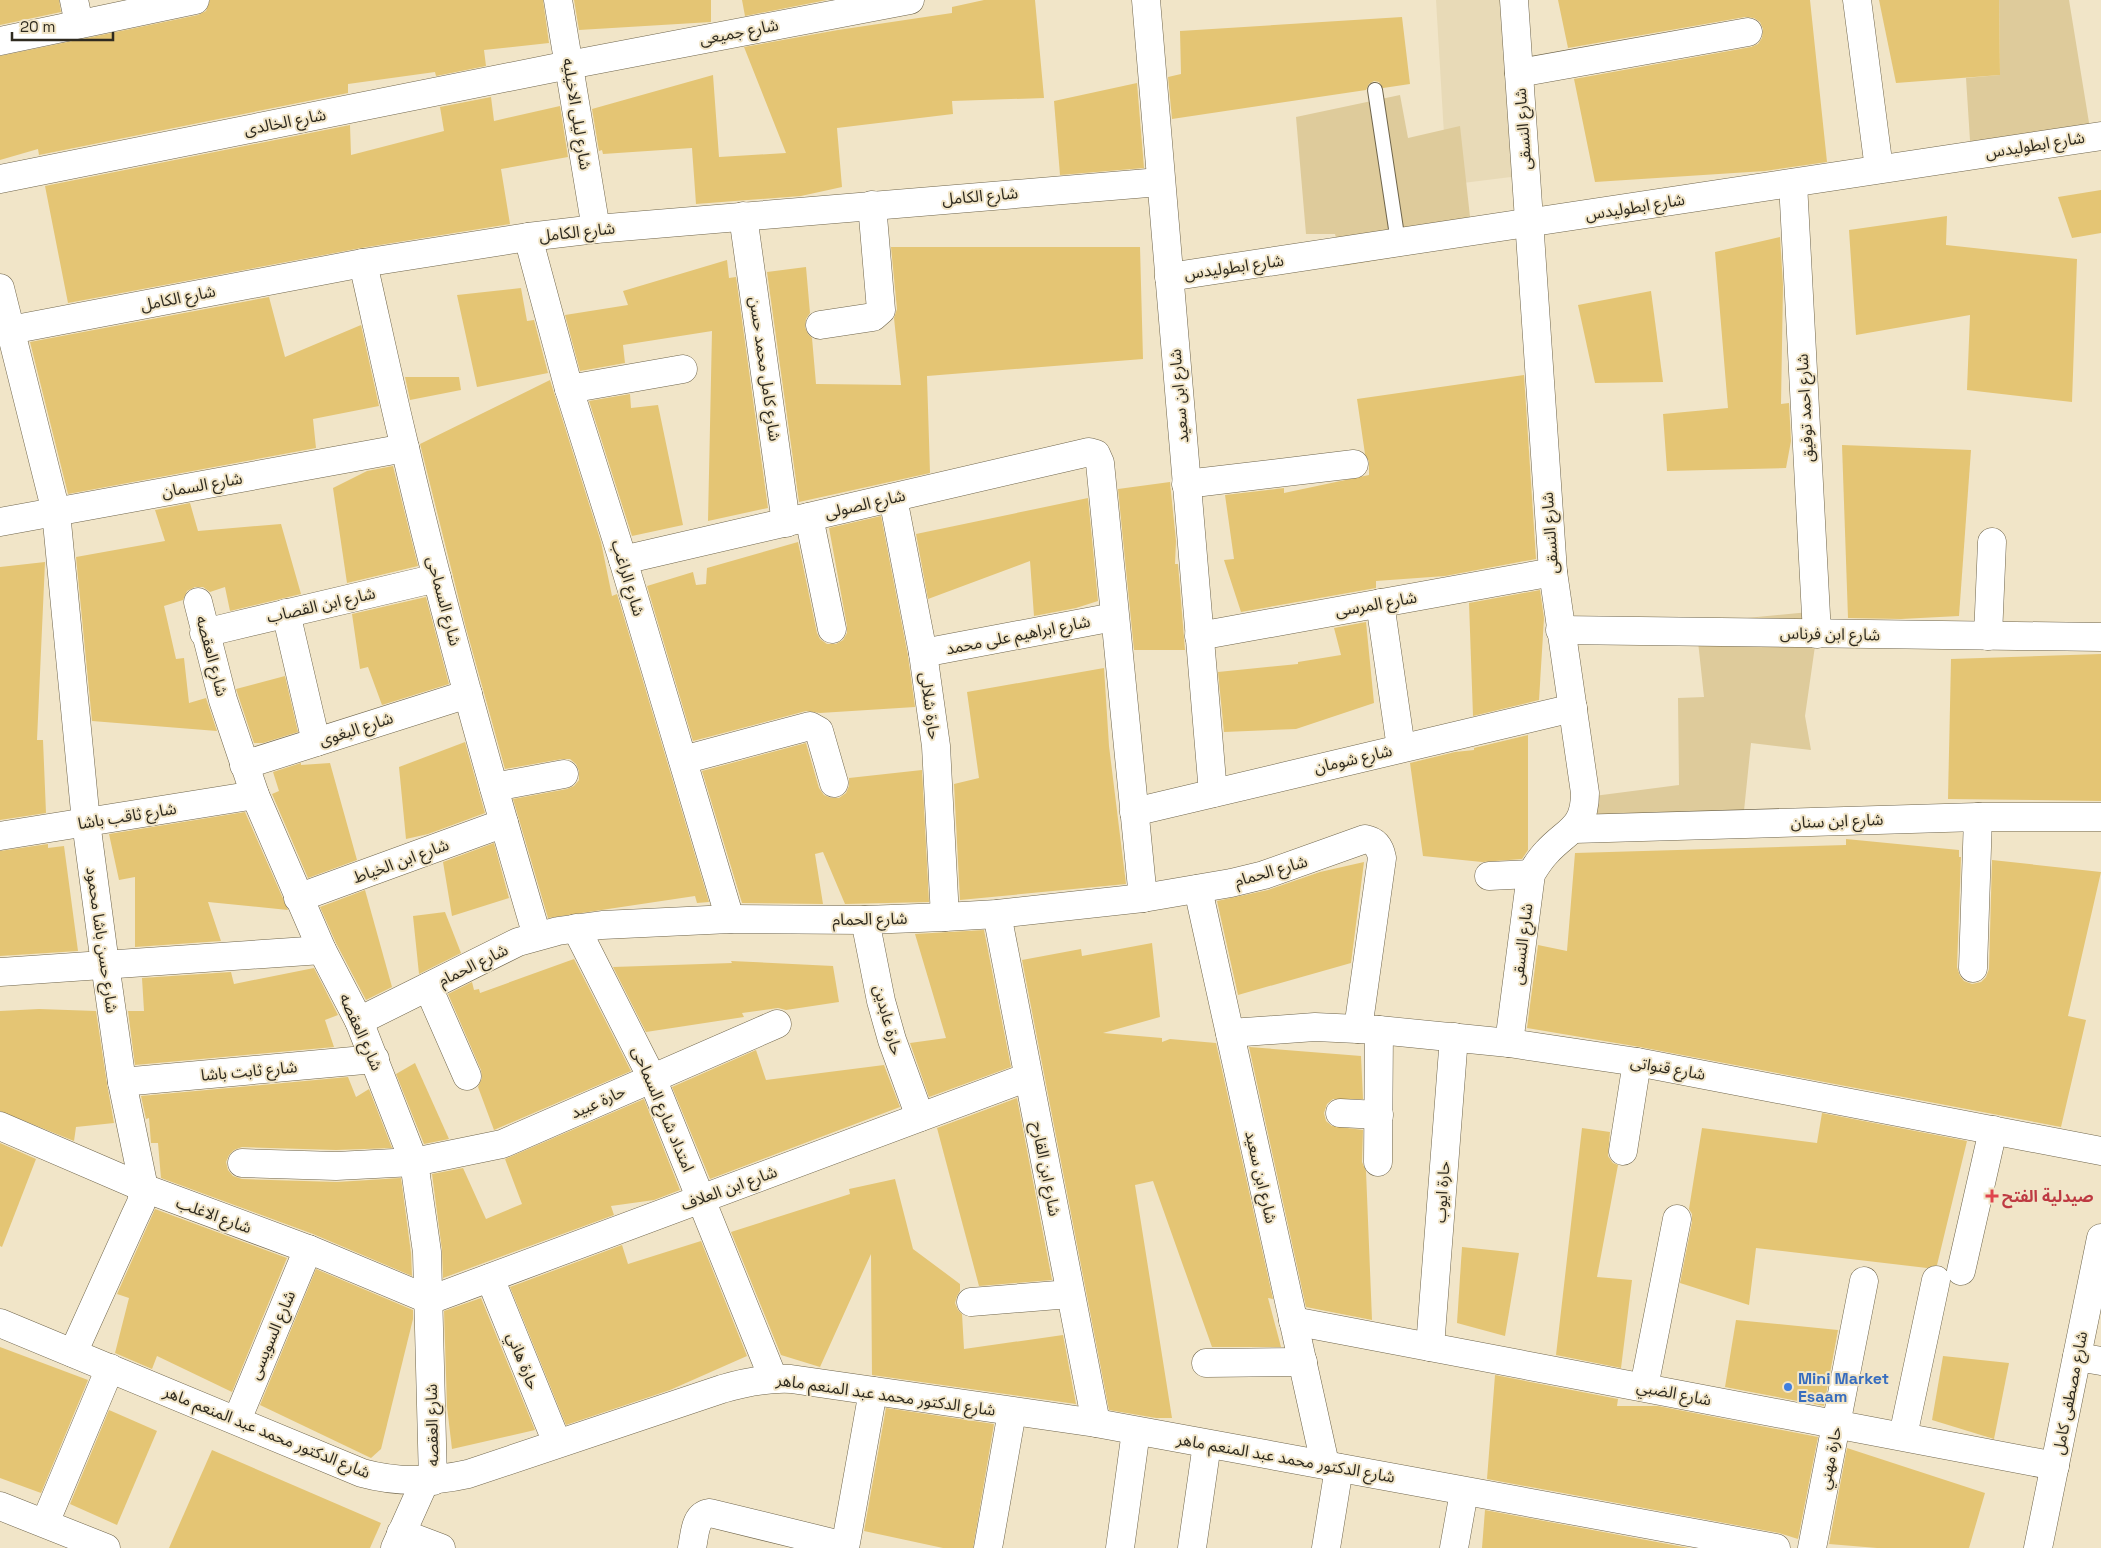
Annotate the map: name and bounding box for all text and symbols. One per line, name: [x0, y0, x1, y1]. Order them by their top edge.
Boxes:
scale bar: [12, 10, 114, 42]
street label: شارع جميعى: [698, 14, 781, 52]
text: 20 m: [20, 17, 55, 36]
street label: شارع ليلى الاخيليه: [556, 56, 596, 172]
street label: شارع النسقى: [1510, 87, 1538, 171]
street label: شارع الخالدى: [242, 104, 328, 142]
street label: شارع ابطوليدس: [1984, 127, 2086, 165]
street label: شارع الكامل: [941, 182, 1019, 212]
street label: شارع ابطوليدس: [1584, 189, 1686, 227]
street label: شارع الكامل: [538, 218, 616, 248]
street label: شارع ابطوليدس: [1183, 250, 1285, 286]
street label: شارع الكامل: [139, 280, 218, 318]
street label: شارع كامل محمد حسن: [742, 295, 786, 443]
street label: شارع ابن سعيد: [1164, 348, 1196, 444]
street label: شارع احمد توفيق: [1792, 353, 1820, 463]
street label: شارع السمان: [160, 468, 244, 504]
street label: شارع الصولى: [823, 485, 908, 525]
street label: شارع النسقى: [1537, 491, 1565, 575]
street label: شارع الراغب: [605, 537, 650, 619]
street label: شارع السماحى: [420, 554, 466, 649]
street label: شارع ابن القصاب: [265, 582, 378, 630]
street label: شارع المرسى: [1333, 586, 1419, 623]
street label: شارع ابراهيم على محمد: [944, 611, 1092, 661]
street label: شارع العقصه: [189, 613, 233, 699]
street label: شارع ابن فرناس: [1780, 623, 1880, 647]
street label: حارة شلالى: [915, 671, 945, 741]
street label: شارع البغوى: [316, 707, 396, 753]
street label: شارع شومان: [1312, 740, 1395, 780]
street label: شارع ثاقب باشا: [76, 798, 178, 836]
street label: شارع ابن سنان: [1790, 809, 1884, 835]
street label: شارع ابن الخياط: [350, 834, 453, 890]
street label: شارع الحمام: [1232, 851, 1311, 893]
street label: شارع حسن باشا محمود: [79, 866, 123, 1015]
street label: شارع النسقى: [1507, 902, 1539, 986]
street label: شارع الحمام: [832, 908, 908, 932]
street label: شارع الحمام: [435, 939, 512, 993]
street label: حارة عابدين: [869, 983, 907, 1057]
street label: شارع العقصه: [333, 990, 387, 1075]
street label: امتداد شارع السماحى: [625, 1043, 699, 1176]
street label: شارع قنواتى: [1628, 1051, 1707, 1087]
street label: شارع ثابت باشا: [200, 1056, 298, 1088]
street label: حارة عبيد: [567, 1081, 629, 1123]
street label: شارع ابن القارح: [1025, 1120, 1065, 1218]
street label: شارع ابن سعيد: [1238, 1129, 1282, 1226]
street label: حارة ايوب: [1429, 1160, 1455, 1224]
street label: شارع ابن العلاف: [678, 1161, 781, 1217]
place label: صيدلية الفتح: [2002, 1186, 2093, 1209]
marker: صيدلية الفتح: [1986, 1190, 1998, 1202]
street label: شارع الاغلب: [173, 1192, 255, 1240]
street label: شارع السويسى: [244, 1287, 302, 1383]
street label: حارة هاني: [500, 1329, 544, 1393]
street label: شارع مصطفى كامل: [2048, 1329, 2094, 1457]
place label: Mini Market Esaam: [1798, 1368, 1889, 1407]
street label: شارع الدكتور محمد عبد المنعم ماهر: [774, 1369, 997, 1423]
street label: شارع الضبي: [1634, 1375, 1713, 1412]
street label: شارع الدكتور محمد عبد المنعم ماهر: [159, 1380, 373, 1485]
marker: Mini Market Esaam: [1782, 1381, 1794, 1393]
street label: شارع العقصه: [421, 1384, 445, 1466]
street label: حارة مهني: [1814, 1425, 1848, 1492]
street label: شارع الدكتور محمد عبد المنعم ماهر: [1174, 1428, 1397, 1490]

